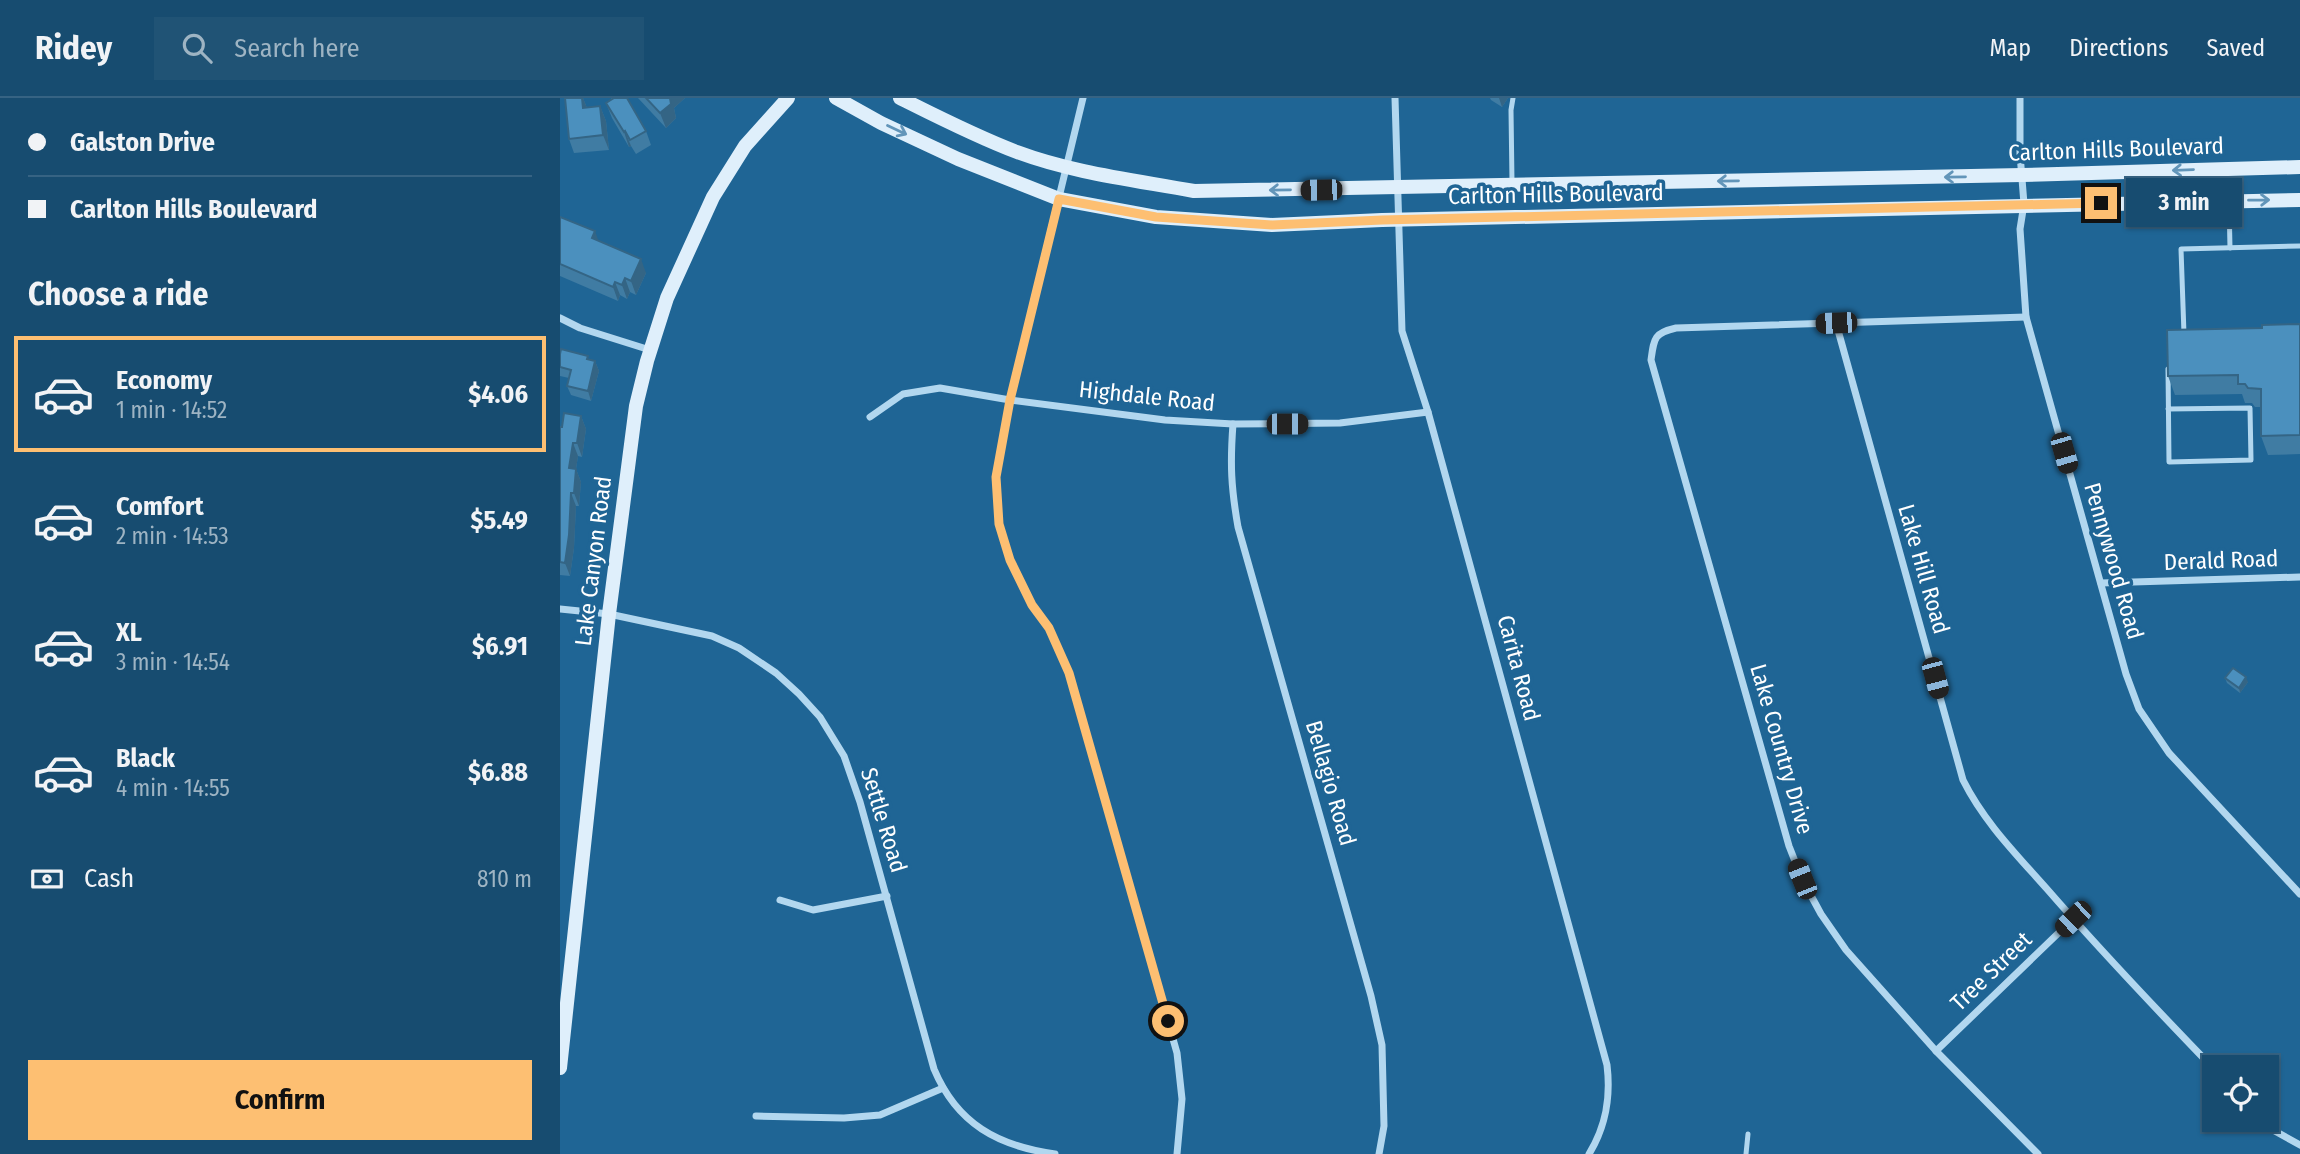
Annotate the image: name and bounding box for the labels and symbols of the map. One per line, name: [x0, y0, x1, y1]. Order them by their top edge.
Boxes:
one-way arrow: [886, 124, 907, 137]
street label: Carlton Hills Boulevard: [2008, 131, 2224, 167]
one-way arrow: [2172, 164, 2195, 177]
one-way arrow: [1944, 170, 1967, 183]
one-way arrow: [1717, 175, 1740, 188]
street label: Carlton Hills Boulevard: [1448, 178, 1664, 210]
callout: 3 min: [2126, 178, 2241, 228]
car: [1300, 179, 1343, 201]
one-way arrow: [1269, 183, 1292, 197]
route end: [2085, 187, 2117, 219]
one-way arrow: [2248, 193, 2271, 207]
car: [1815, 312, 1858, 334]
street label: Highdale Road: [1078, 375, 1216, 417]
car: [1267, 414, 1309, 435]
car: [2049, 430, 2080, 476]
street label: Lake Canyon Road: [569, 475, 617, 647]
street label: Pennywood Road: [2078, 479, 2150, 643]
street label: Lake Hill Road: [1892, 501, 1956, 637]
street label: Derald Road: [2163, 544, 2279, 576]
street label: Carita Road: [1491, 612, 1547, 724]
car: [1920, 655, 1951, 701]
street label: Lake Country Drive: [1744, 661, 1820, 837]
street label: Bellagio Road: [1300, 717, 1362, 849]
street label: Settle Road: [855, 764, 913, 876]
car: [1785, 856, 1820, 902]
car: [2051, 897, 2096, 941]
street label: Tree Street: [1945, 925, 2038, 1017]
route start: [1152, 1005, 1184, 1037]

